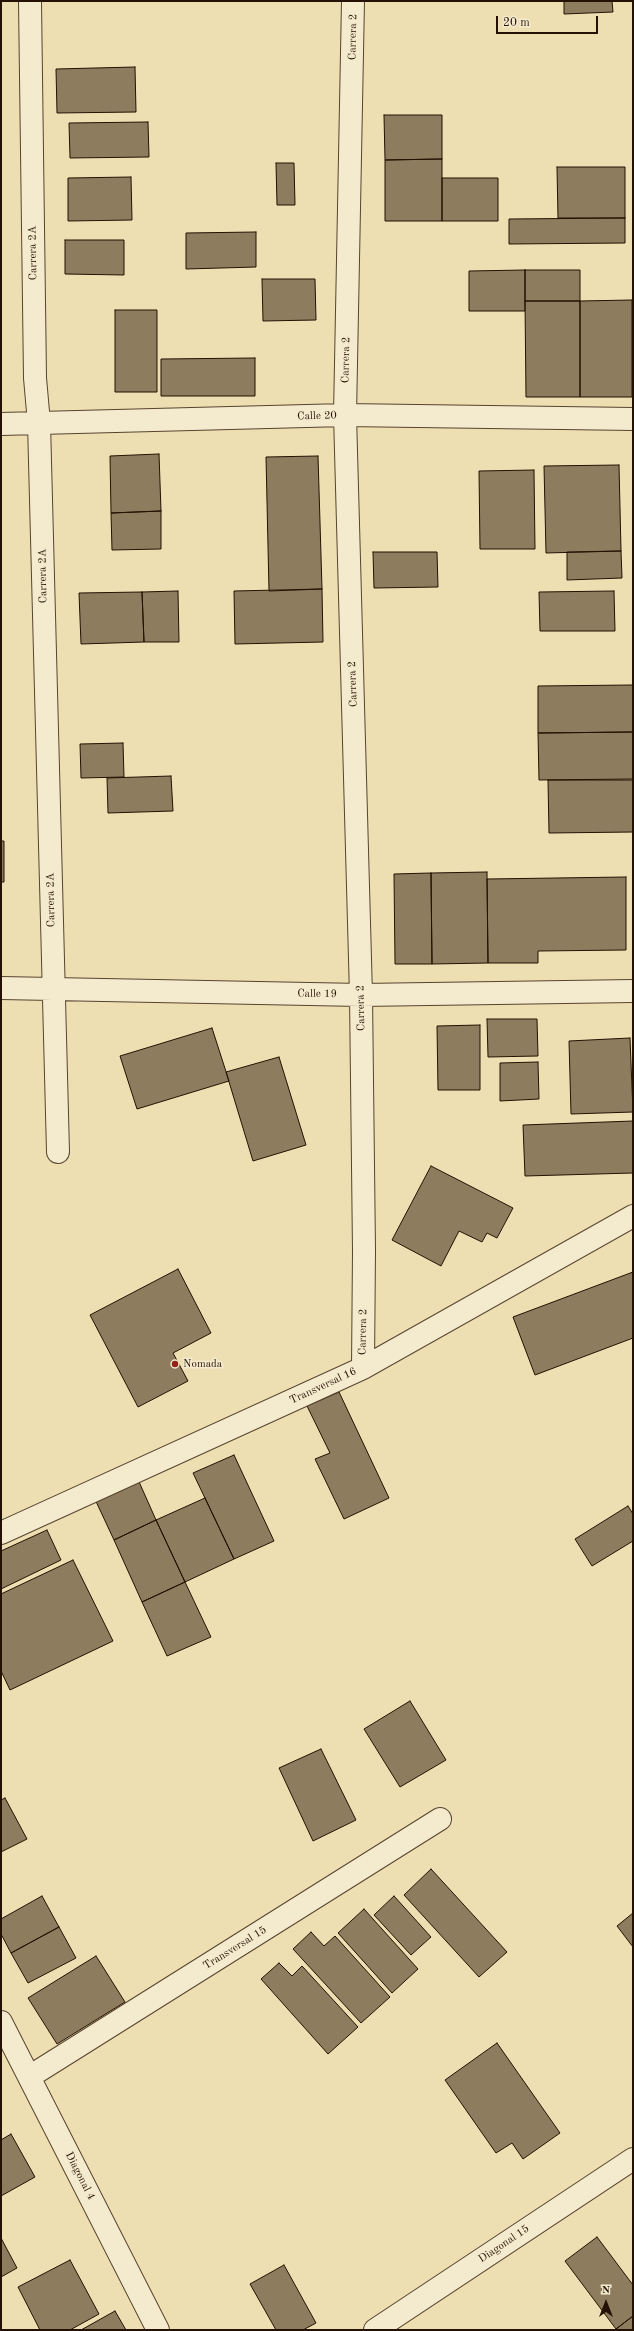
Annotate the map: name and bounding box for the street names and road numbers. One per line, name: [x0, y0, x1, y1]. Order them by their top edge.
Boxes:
street label: Carrera 2: [346, 14, 360, 60]
street label: Carrera 2A: [26, 226, 40, 280]
street label: Carrera 2: [339, 337, 353, 383]
street label: Calle 20: [297, 409, 337, 423]
street label: Carrera 2A: [36, 549, 50, 603]
street label: Carrera 2: [346, 661, 360, 707]
street label: Carrera 2A: [44, 873, 58, 927]
street label: Carrera 2: [354, 985, 368, 1031]
street label: Calle 19: [297, 987, 337, 1001]
street label: Carrera 2: [356, 1309, 370, 1355]
street label: Transversal 16: [287, 1365, 359, 1407]
street label: Transversal 15: [201, 1923, 269, 1973]
street label: Diagonal 4: [62, 2150, 98, 2202]
street label: Diagonal 15: [476, 2222, 532, 2266]

